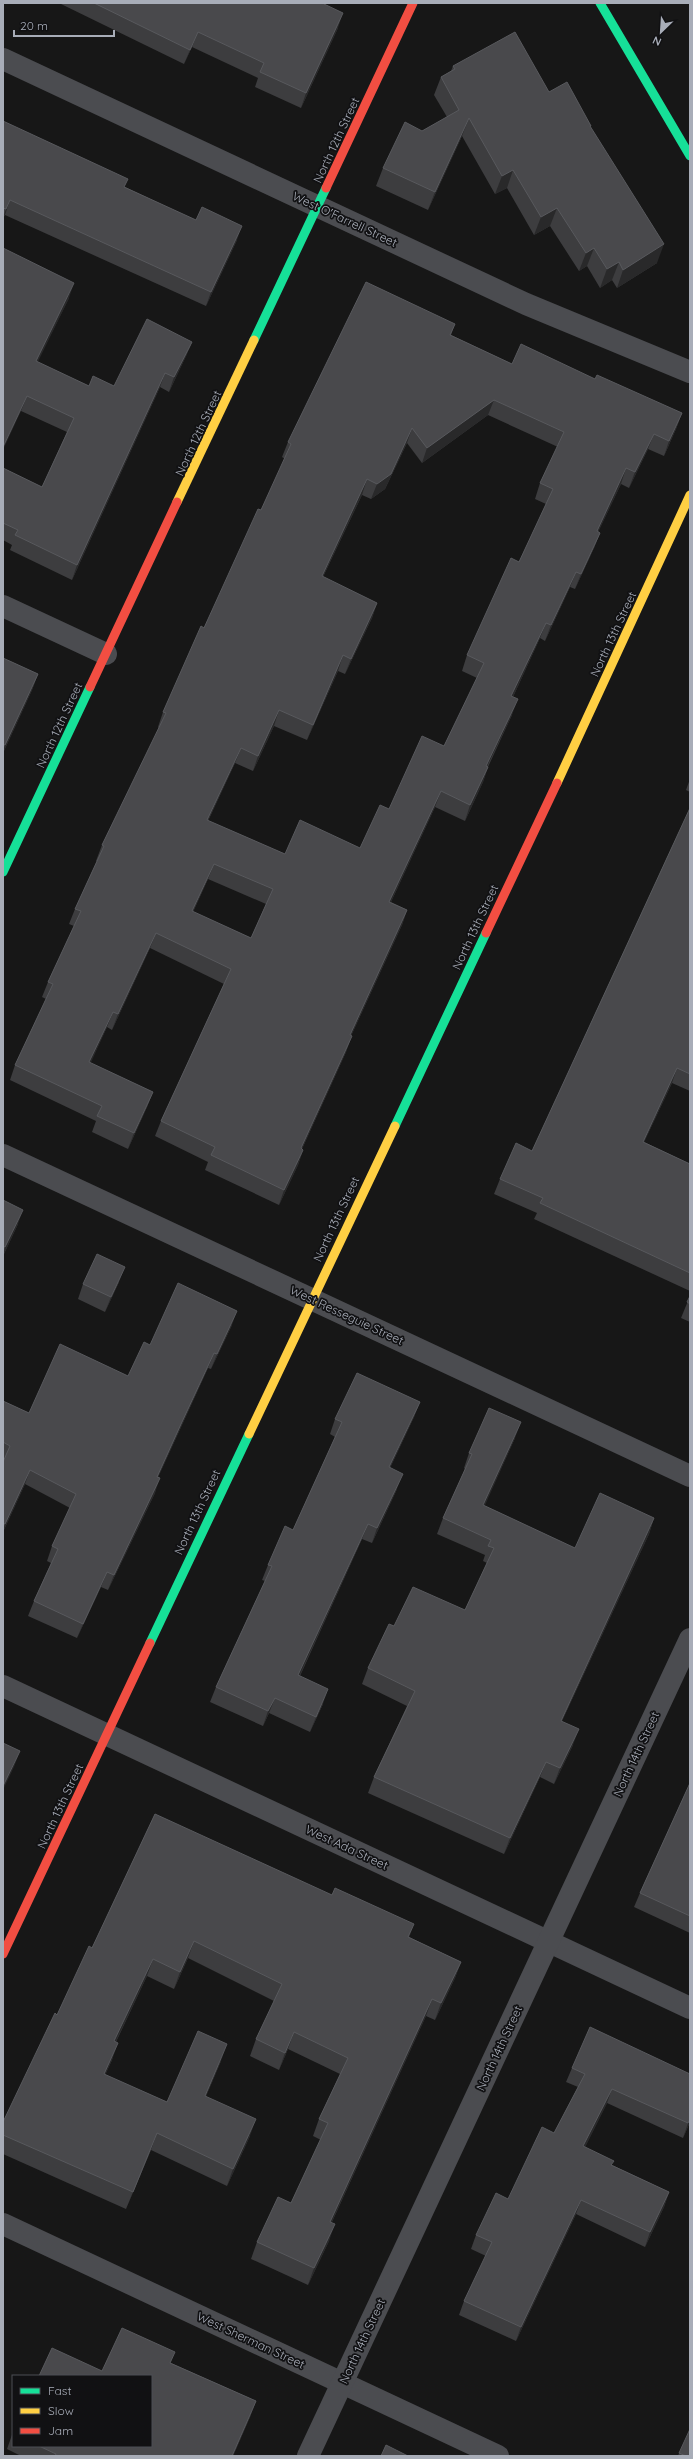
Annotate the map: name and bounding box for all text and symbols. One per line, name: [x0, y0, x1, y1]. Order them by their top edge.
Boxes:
scale bar: [14, 12, 114, 38]
north arrow: [641, 12, 681, 52]
text: 20 m: [20, 18, 48, 33]
text: N: [650, 33, 663, 49]
street label: North 12th Street: [310, 95, 362, 185]
street label: West O'Farrell Street: [290, 188, 400, 250]
street label: North 12th Street: [172, 388, 224, 478]
street label: North 13th Street: [587, 589, 639, 679]
street label: North 12th Street: [33, 680, 85, 770]
street label: North 13th Street: [449, 882, 501, 972]
street label: North 13th Street: [310, 1174, 362, 1264]
street label: West Resseguie Street: [288, 1282, 406, 1348]
street label: North 13th Street: [171, 1467, 223, 1557]
street label: North 14th Street: [610, 1709, 662, 1799]
street label: North 13th Street: [34, 1761, 86, 1851]
street label: West Ada Street: [303, 1821, 391, 1873]
street label: North 14th Street: [473, 2003, 525, 2093]
street label: North 14th Street: [336, 2296, 388, 2386]
street label: West Sherman Street: [195, 2308, 307, 2372]
legend: [12, 2375, 152, 2447]
text: Fast: [48, 2383, 72, 2398]
text: Slow: [48, 2403, 74, 2418]
text: Jam: [48, 2423, 73, 2438]

